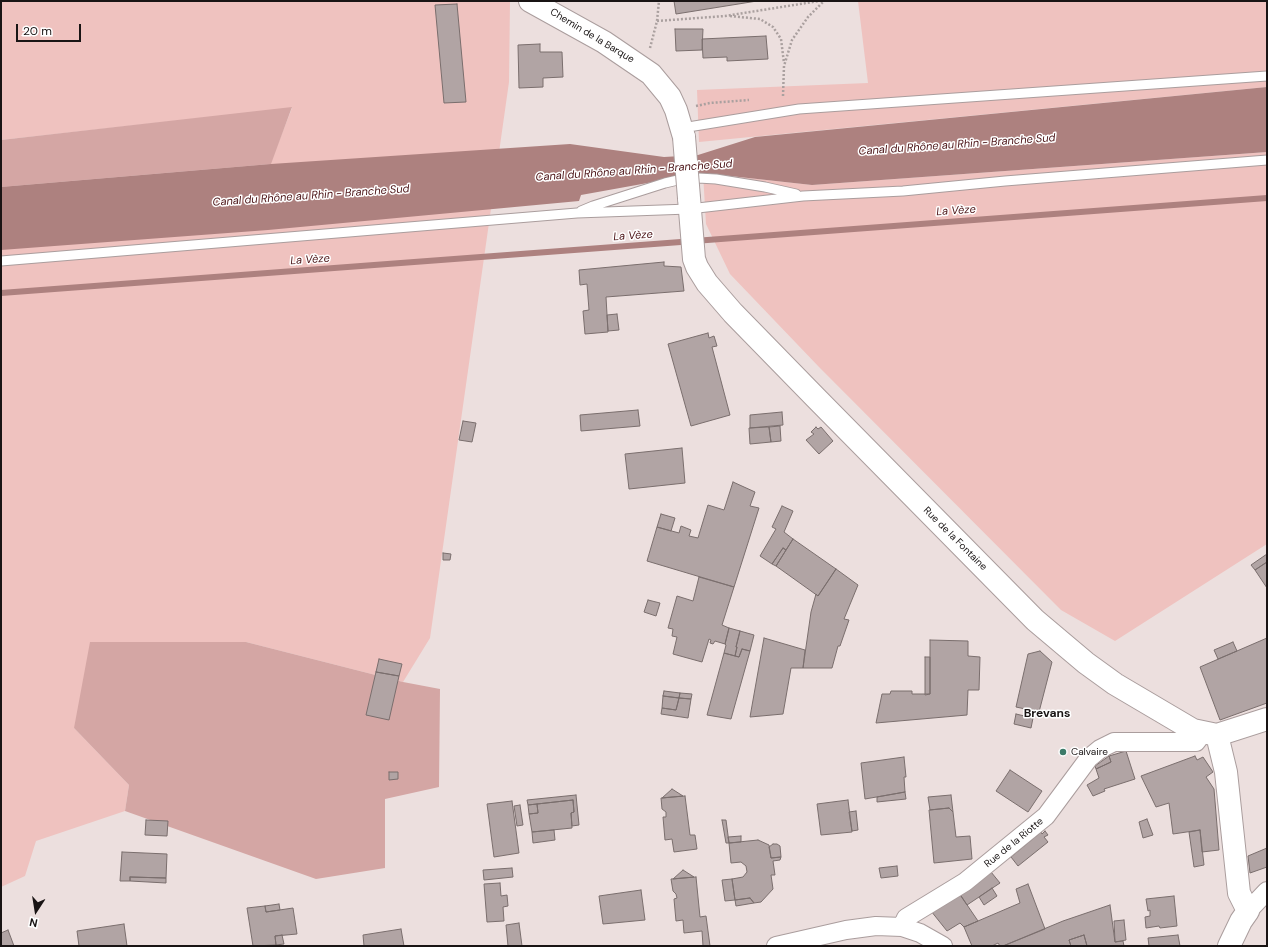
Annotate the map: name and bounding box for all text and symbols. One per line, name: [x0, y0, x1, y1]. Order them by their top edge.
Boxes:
street label: Chemin de la Barque: [548, 6, 636, 66]
scale bar: [18, 16, 83, 42]
text: 20 m: [23, 23, 52, 39]
water label: Canal du Rhône au Rhin - Branche Sud: [858, 132, 1056, 158]
water label: Canal du Rhône au Rhin - Branche Sud: [535, 158, 733, 184]
water label: Canal du Rhône au Rhin - Branche Sud: [212, 183, 410, 209]
water label: La Vèze: [936, 203, 976, 219]
water label: La Vèze: [613, 228, 653, 244]
water label: La Vèze: [290, 252, 330, 268]
street label: Rue de la Fontaine: [921, 505, 989, 573]
district label: Brevans: [1024, 707, 1070, 721]
place label: Calvaire: [1071, 746, 1108, 758]
marker: Calvaire: [1058, 747, 1068, 757]
street label: Rue de la Riotte: [982, 816, 1046, 870]
north arrow: [16, 891, 56, 931]
text: N: [28, 915, 39, 930]

